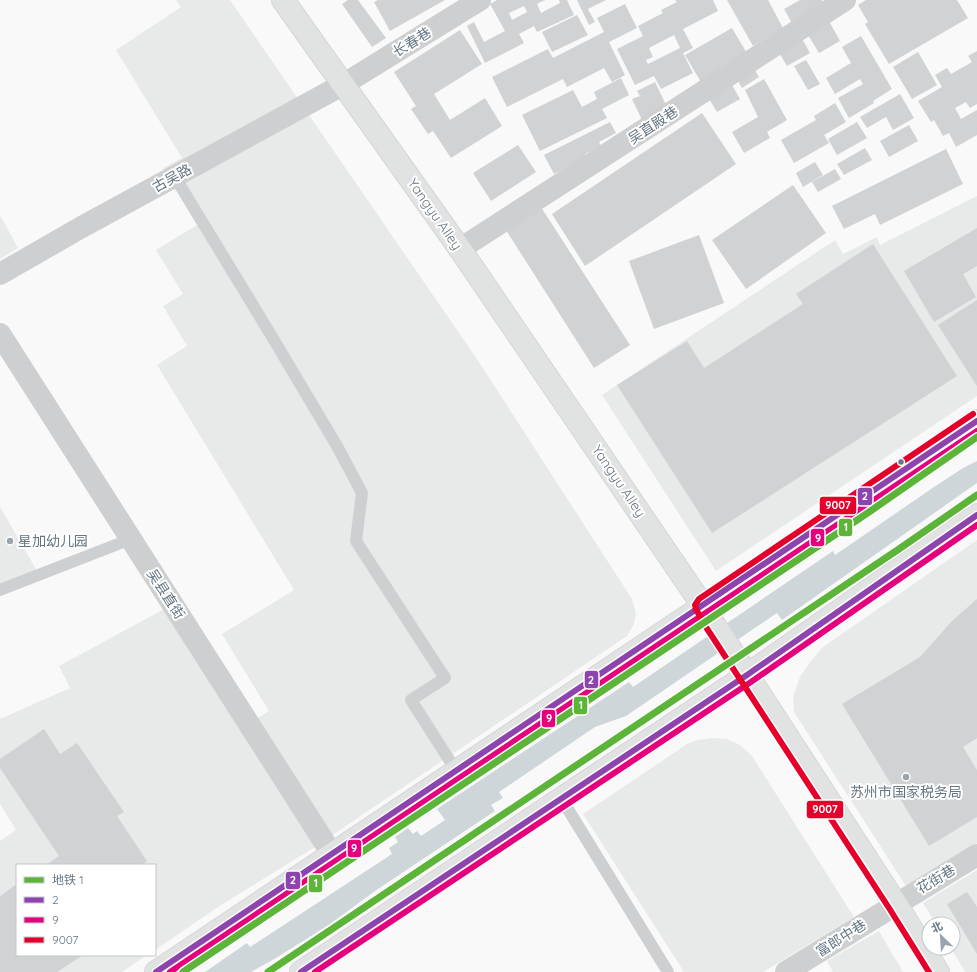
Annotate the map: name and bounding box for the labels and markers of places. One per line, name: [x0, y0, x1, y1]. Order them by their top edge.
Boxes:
unlabelled marker: [896, 457, 906, 467]
place label: 星加幼儿园: [18, 532, 88, 550]
marker: 星加幼儿园: [5, 536, 15, 546]
marker: 苏州市国家税务局: [901, 772, 911, 782]
place label: 苏州市国家税务局: [850, 783, 962, 801]

